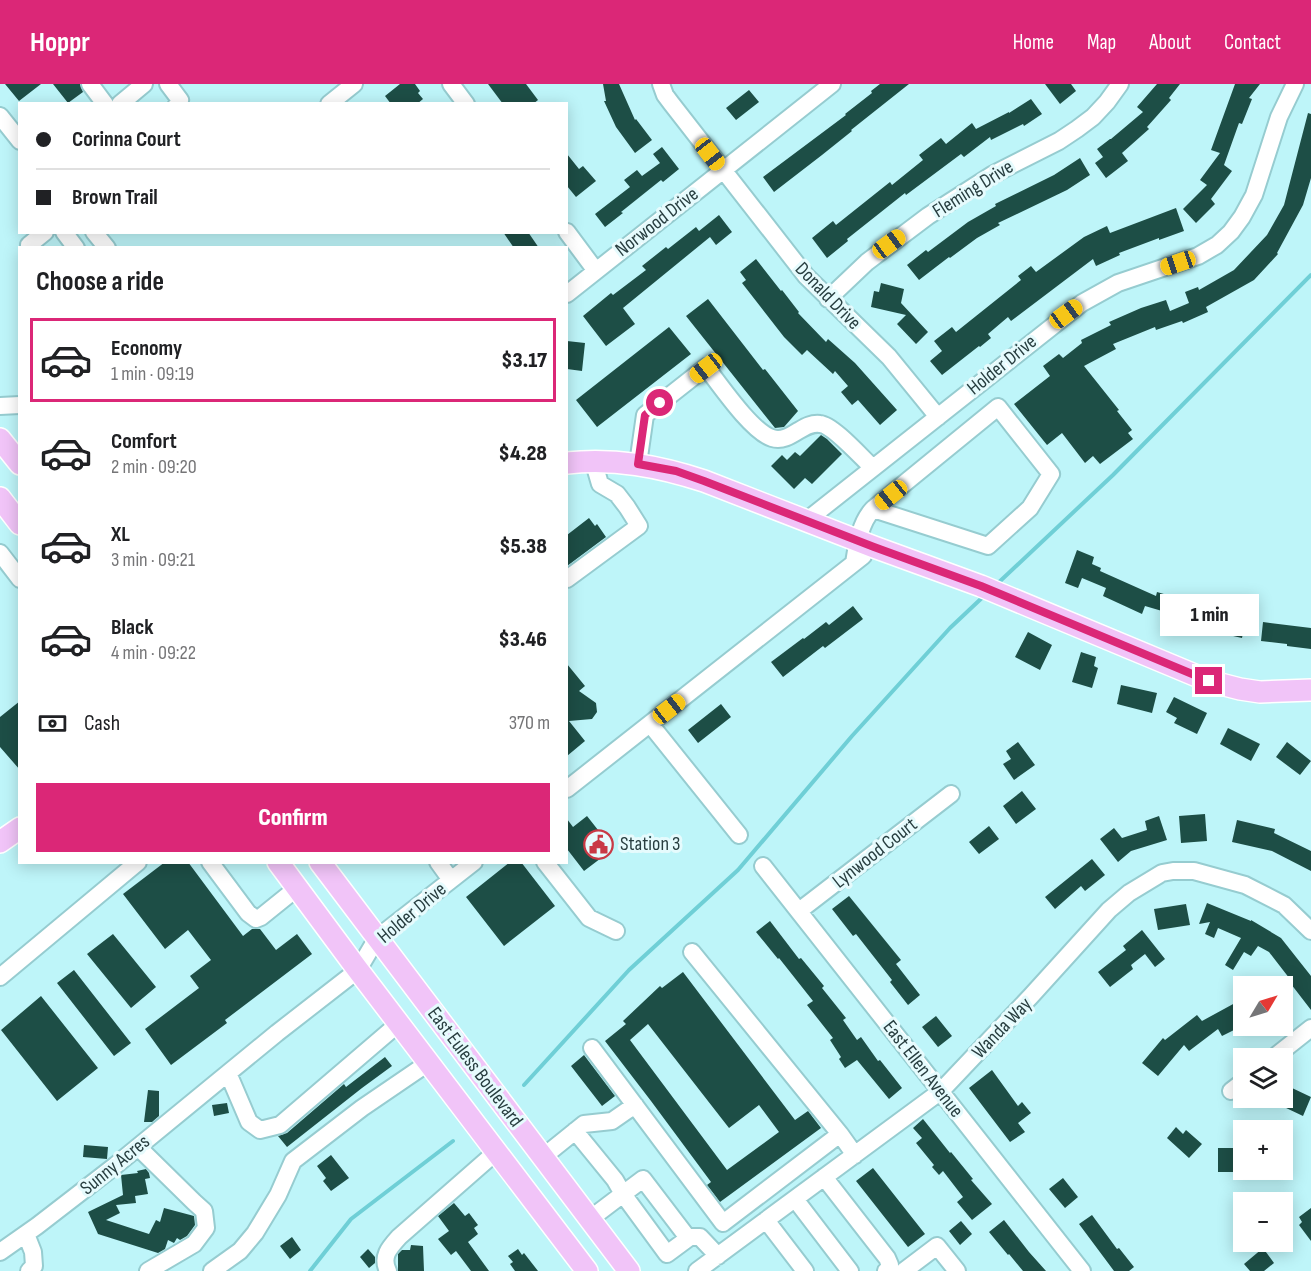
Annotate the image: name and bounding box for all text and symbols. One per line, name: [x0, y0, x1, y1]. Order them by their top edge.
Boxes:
text: Hoppr: [30, 26, 90, 59]
text: Home: [1013, 30, 1054, 55]
text: Map: [1087, 30, 1116, 55]
text: About: [1149, 30, 1191, 55]
text: Contact: [1224, 30, 1281, 55]
text: Corinna Court: [72, 126, 181, 153]
car: [692, 134, 728, 174]
street label: Fleming Drive: [928, 155, 1018, 223]
street label: Norwood Drive: [611, 182, 703, 262]
text: Brown Trail: [72, 184, 158, 211]
car: [869, 226, 909, 262]
car: [1158, 249, 1198, 277]
street label: Donald Drive: [790, 257, 866, 335]
text: Choose a ride: [36, 266, 164, 298]
car: [1046, 296, 1086, 332]
street label: Holder Drive: [962, 330, 1042, 400]
icon: car: [39, 333, 93, 387]
text: Economy: [111, 335, 182, 362]
text: $3.17: [501, 347, 547, 374]
car: [686, 350, 726, 386]
text: 1 min · 09:19: [111, 362, 194, 386]
route start: [646, 389, 673, 416]
icon: car: [39, 426, 93, 480]
text: Comfort: [111, 428, 177, 455]
text: $4.28: [499, 440, 547, 467]
text: 2 min · 09:20: [111, 455, 197, 479]
car: [871, 477, 911, 513]
icon: car: [39, 519, 93, 573]
text: XL: [111, 521, 130, 548]
text: $5.38: [499, 533, 547, 560]
text: 3 min · 09:21: [111, 548, 195, 572]
callout: 1 min: [1160, 594, 1258, 636]
text: 1 min: [1190, 603, 1229, 627]
icon: car: [39, 612, 93, 666]
text: Black: [111, 614, 153, 641]
text: $3.46: [499, 626, 547, 653]
text: 4 min · 09:22: [111, 641, 196, 665]
route end: [1195, 667, 1222, 694]
car: [649, 691, 689, 727]
icon: cash: [36, 707, 69, 740]
text: Cash: [84, 710, 120, 737]
text: 370 m: [509, 711, 550, 735]
button: Confirm: [36, 783, 550, 852]
street label: Lynwood Court: [828, 813, 922, 893]
public building icon: Station 3: [583, 828, 615, 860]
place label: Station 3: [620, 832, 681, 856]
street label: Holder Drive: [373, 877, 451, 949]
north arrow: [1233, 976, 1293, 1036]
map controls: [1233, 976, 1293, 1252]
street label: Wanda Way: [967, 992, 1037, 1064]
street label: East Euless Boulevard: [422, 1002, 528, 1132]
street label: East Ellen Avenue: [878, 1016, 968, 1122]
button: layers: [1233, 1048, 1293, 1108]
button: +: [1233, 1120, 1293, 1180]
street label: Sunny Acres: [75, 1130, 155, 1200]
button: −: [1233, 1192, 1293, 1252]

